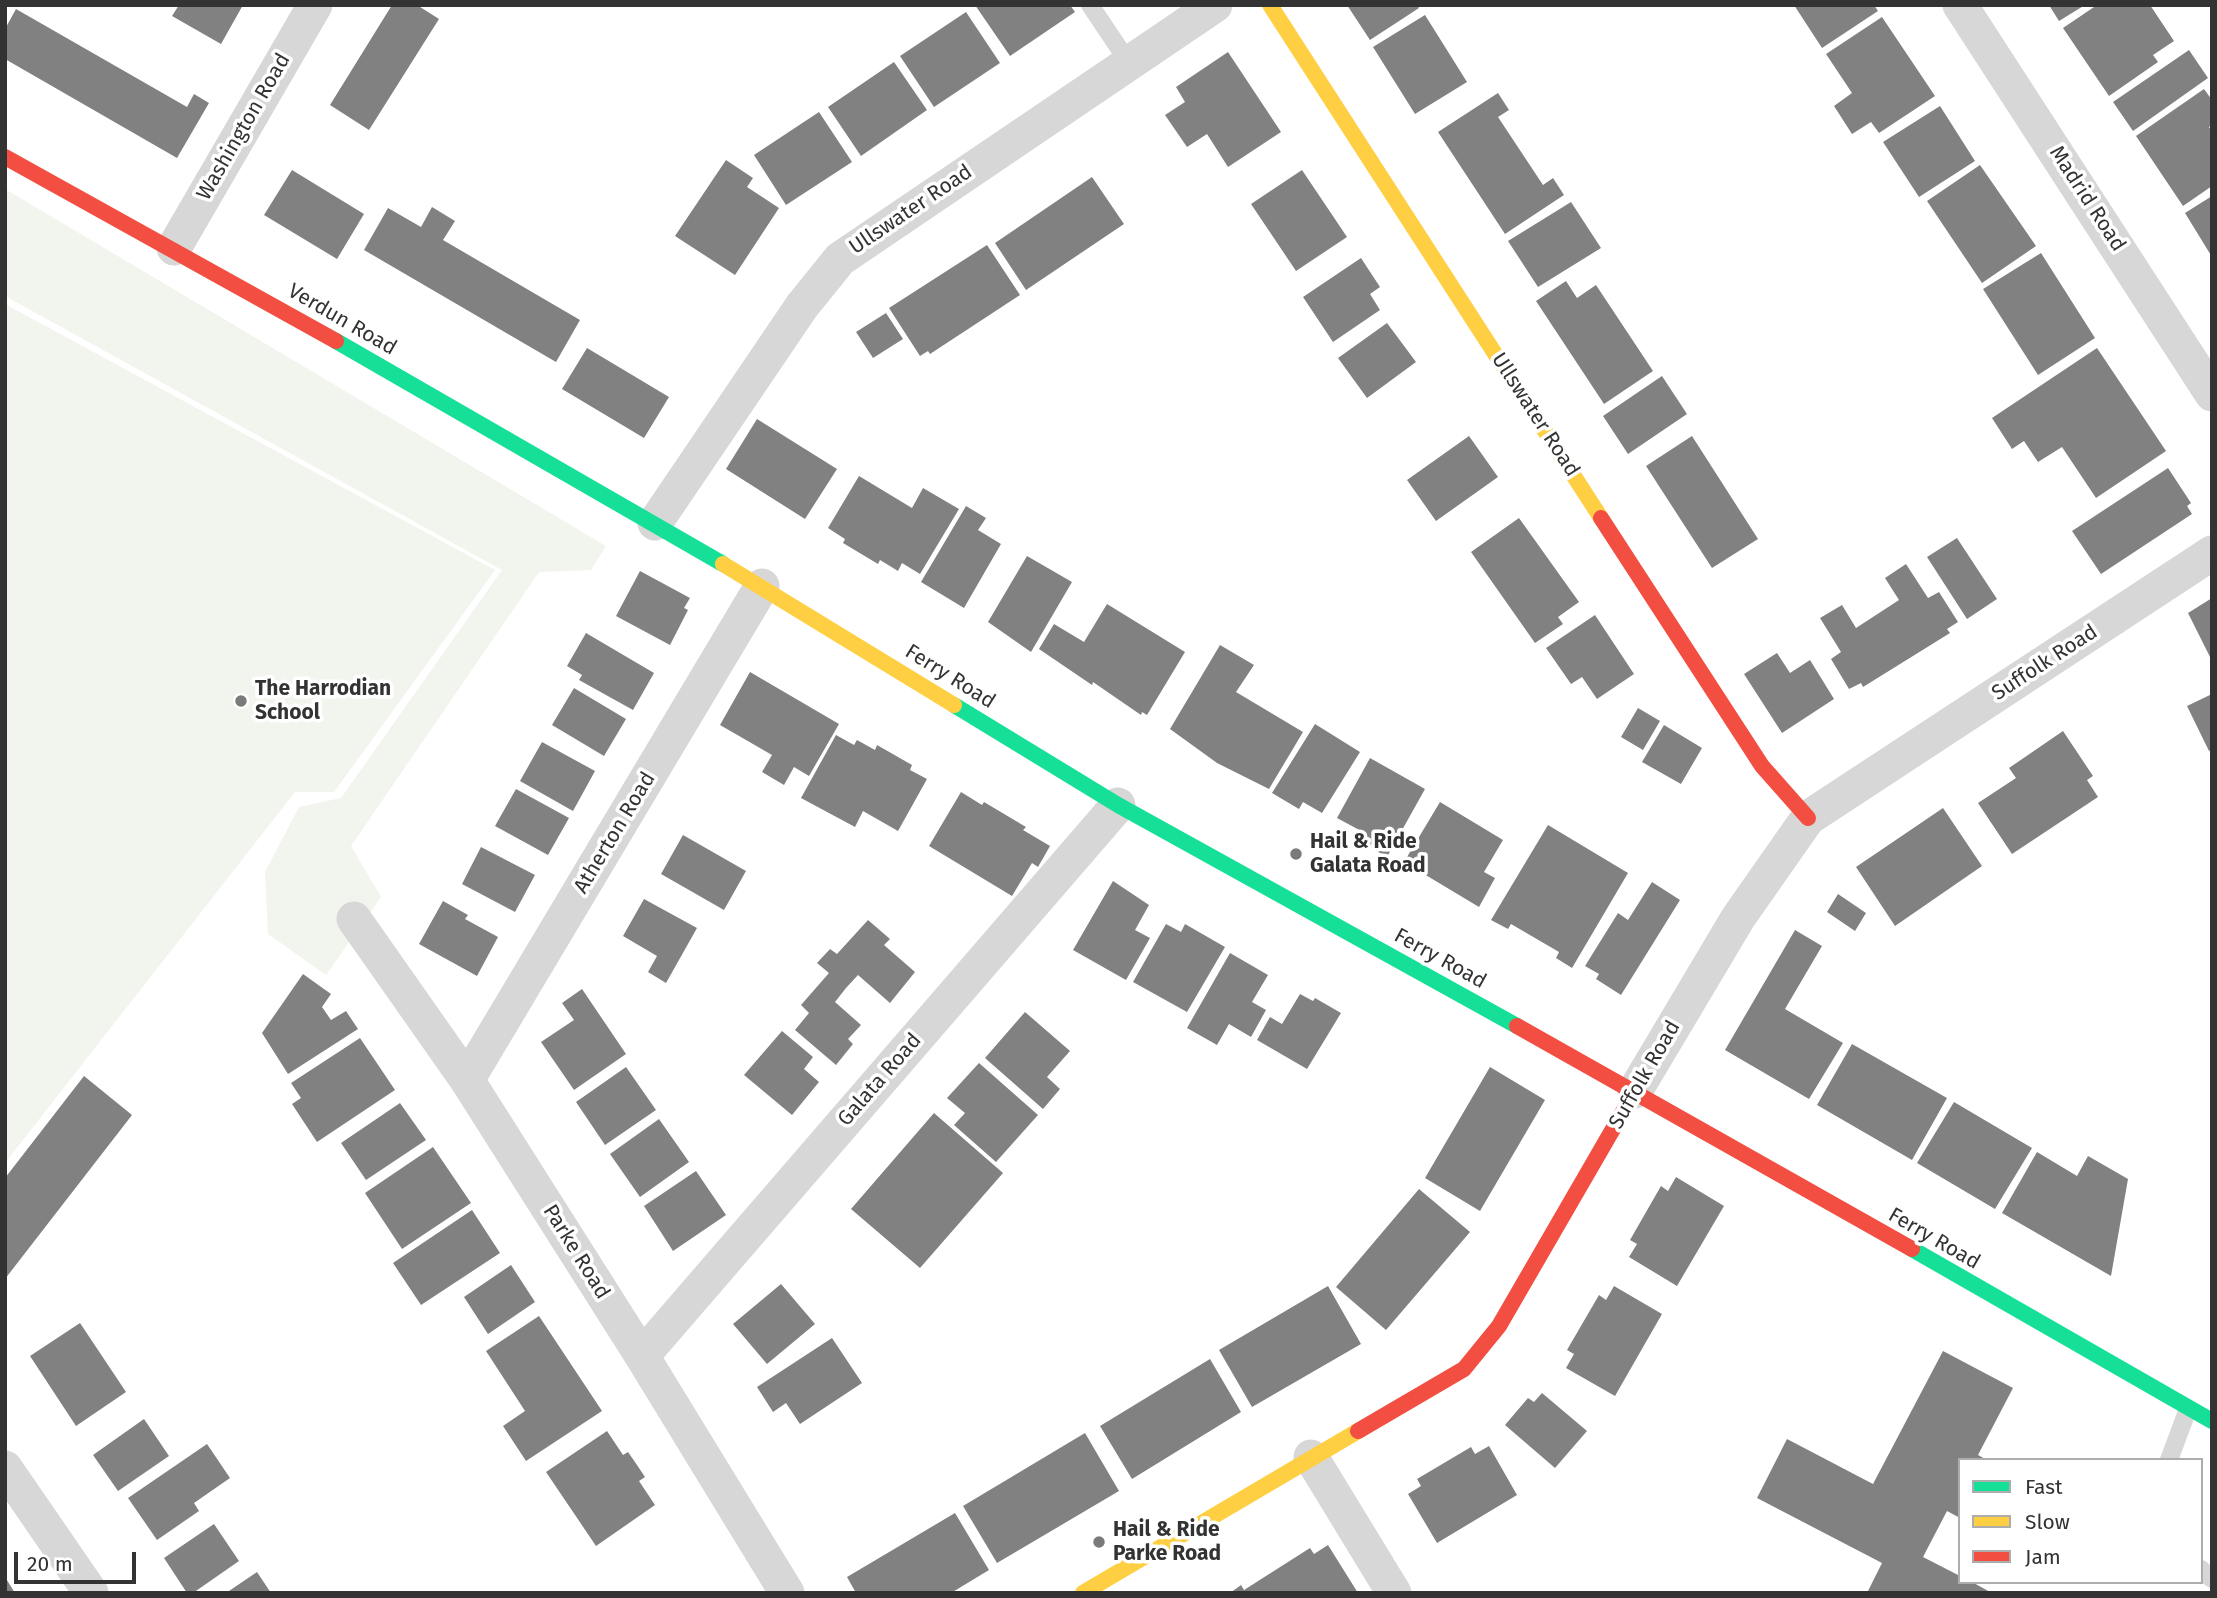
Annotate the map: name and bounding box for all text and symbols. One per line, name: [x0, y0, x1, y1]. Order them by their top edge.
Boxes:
street label: Washington Road: [192, 49, 296, 205]
street label: Madrid Road: [2044, 141, 2130, 257]
street label: Ullswater Road: [845, 160, 977, 260]
street label: Verdun Road: [283, 279, 401, 361]
street label: Ullswater Road: [1486, 348, 1584, 482]
street label: Suffolk Road: [1988, 620, 2102, 706]
street label: Ferry Road: [900, 639, 1000, 715]
place label: The Harrodian School: [255, 676, 391, 726]
marker: The Harrodian School: [233, 693, 249, 709]
street label: Atherton Road: [569, 768, 661, 898]
place label: Hail & Ride Galata Road: [1310, 829, 1426, 879]
marker: Hail & Ride Galata Road: [1288, 846, 1304, 862]
street label: Ferry Road: [1389, 923, 1491, 995]
street label: Suffolk Road: [1604, 1016, 1686, 1134]
street label: Galata Road: [833, 1028, 927, 1132]
street label: Parke Road: [537, 1200, 615, 1304]
street label: Ferry Road: [1884, 1203, 1984, 1275]
legend: [1958, 1458, 2203, 1584]
text: Fast: [2025, 1474, 2063, 1500]
text: Slow: [2025, 1509, 2070, 1535]
place label: Hail & Ride Parke Road: [1113, 1517, 1221, 1567]
marker: Hail & Ride Parke Road: [1091, 1534, 1107, 1550]
scale bar: [18, 1538, 140, 1582]
text: Jam: [2025, 1544, 2061, 1570]
text: 20 m: [27, 1551, 73, 1577]

